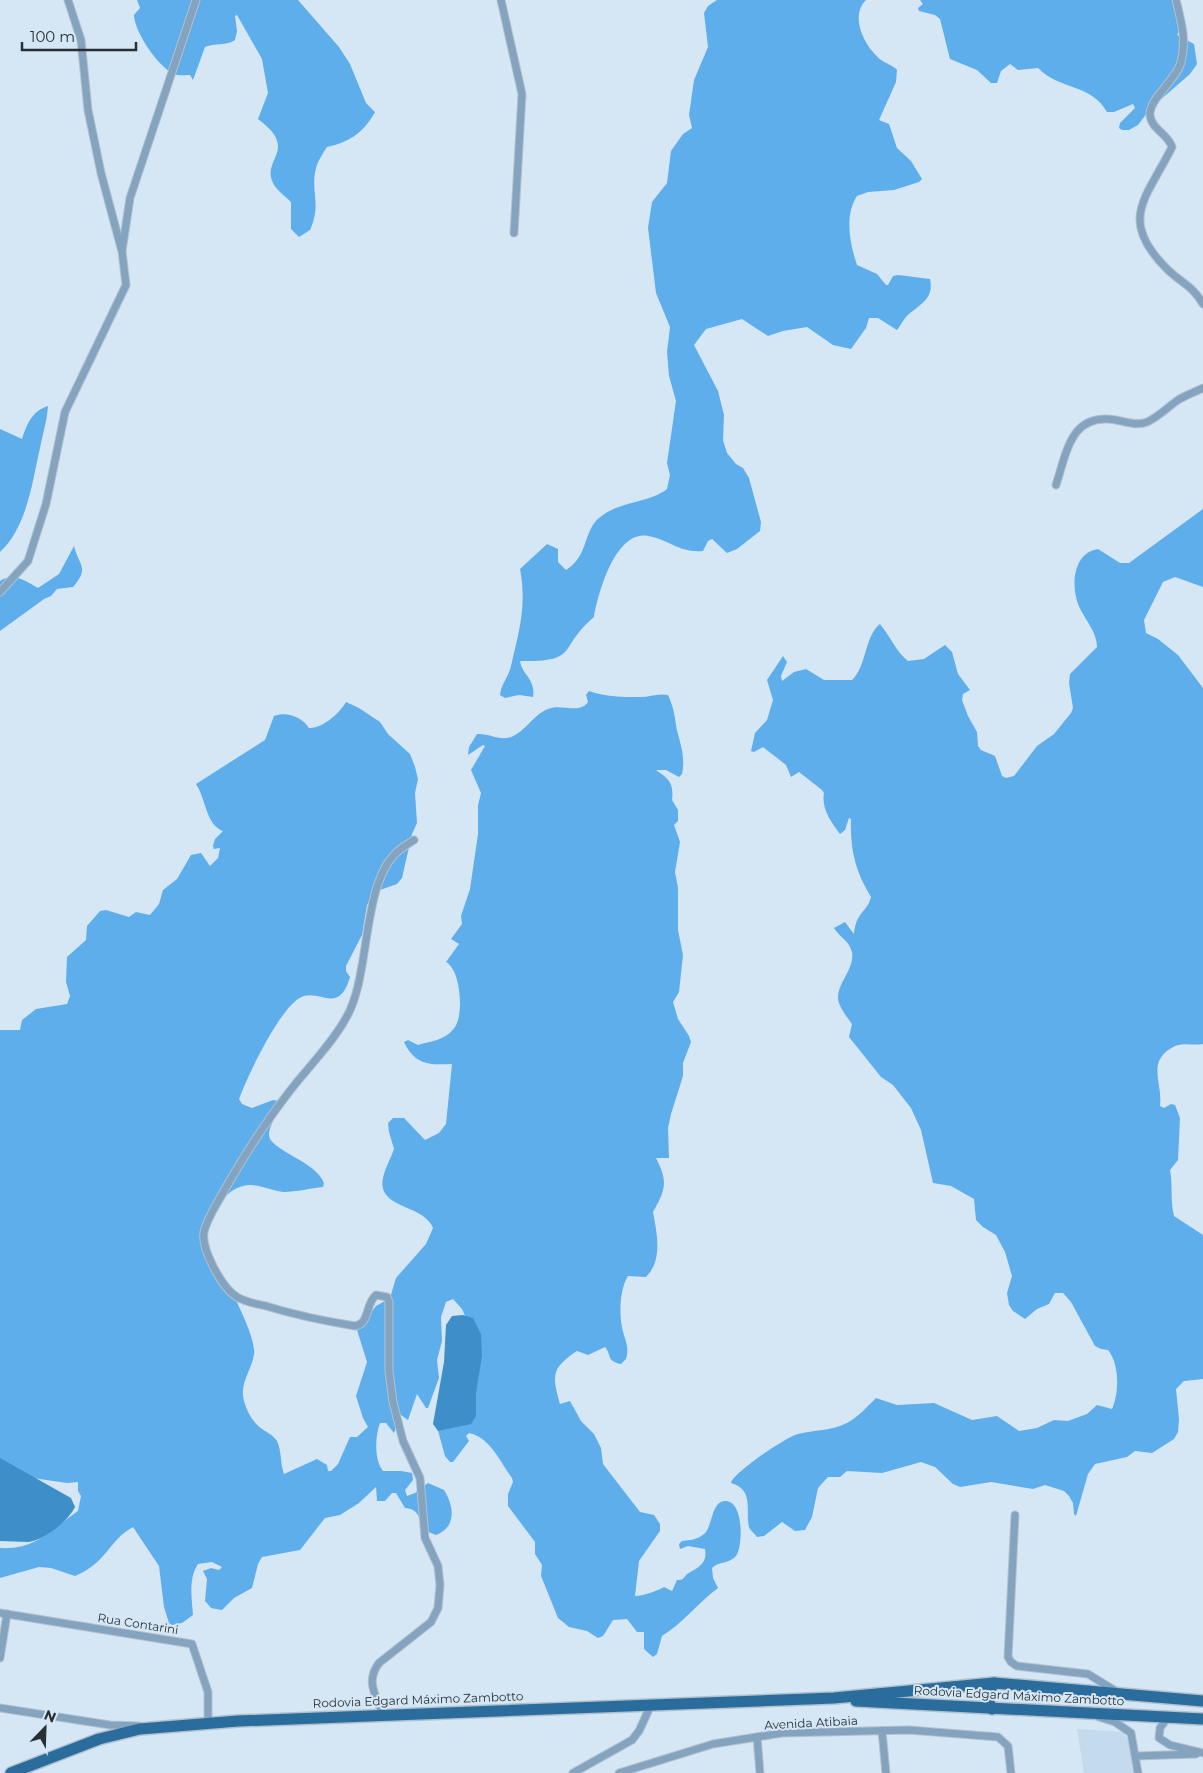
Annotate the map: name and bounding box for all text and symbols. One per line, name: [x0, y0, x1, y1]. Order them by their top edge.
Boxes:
scale bar: [22, 20, 136, 52]
text: 100 m: [30, 27, 75, 46]
street label: Rua Contarini: [96, 1610, 180, 1637]
street label: Rodovia Edgard Máximo Zambotto: [913, 1682, 1125, 1709]
street label: Rodovia Edgard Máximo Zambotto: [312, 1688, 524, 1711]
north arrow: [20, 1703, 70, 1753]
text: N: [41, 1706, 59, 1727]
street label: Avenida Atibaia: [764, 1713, 858, 1732]

